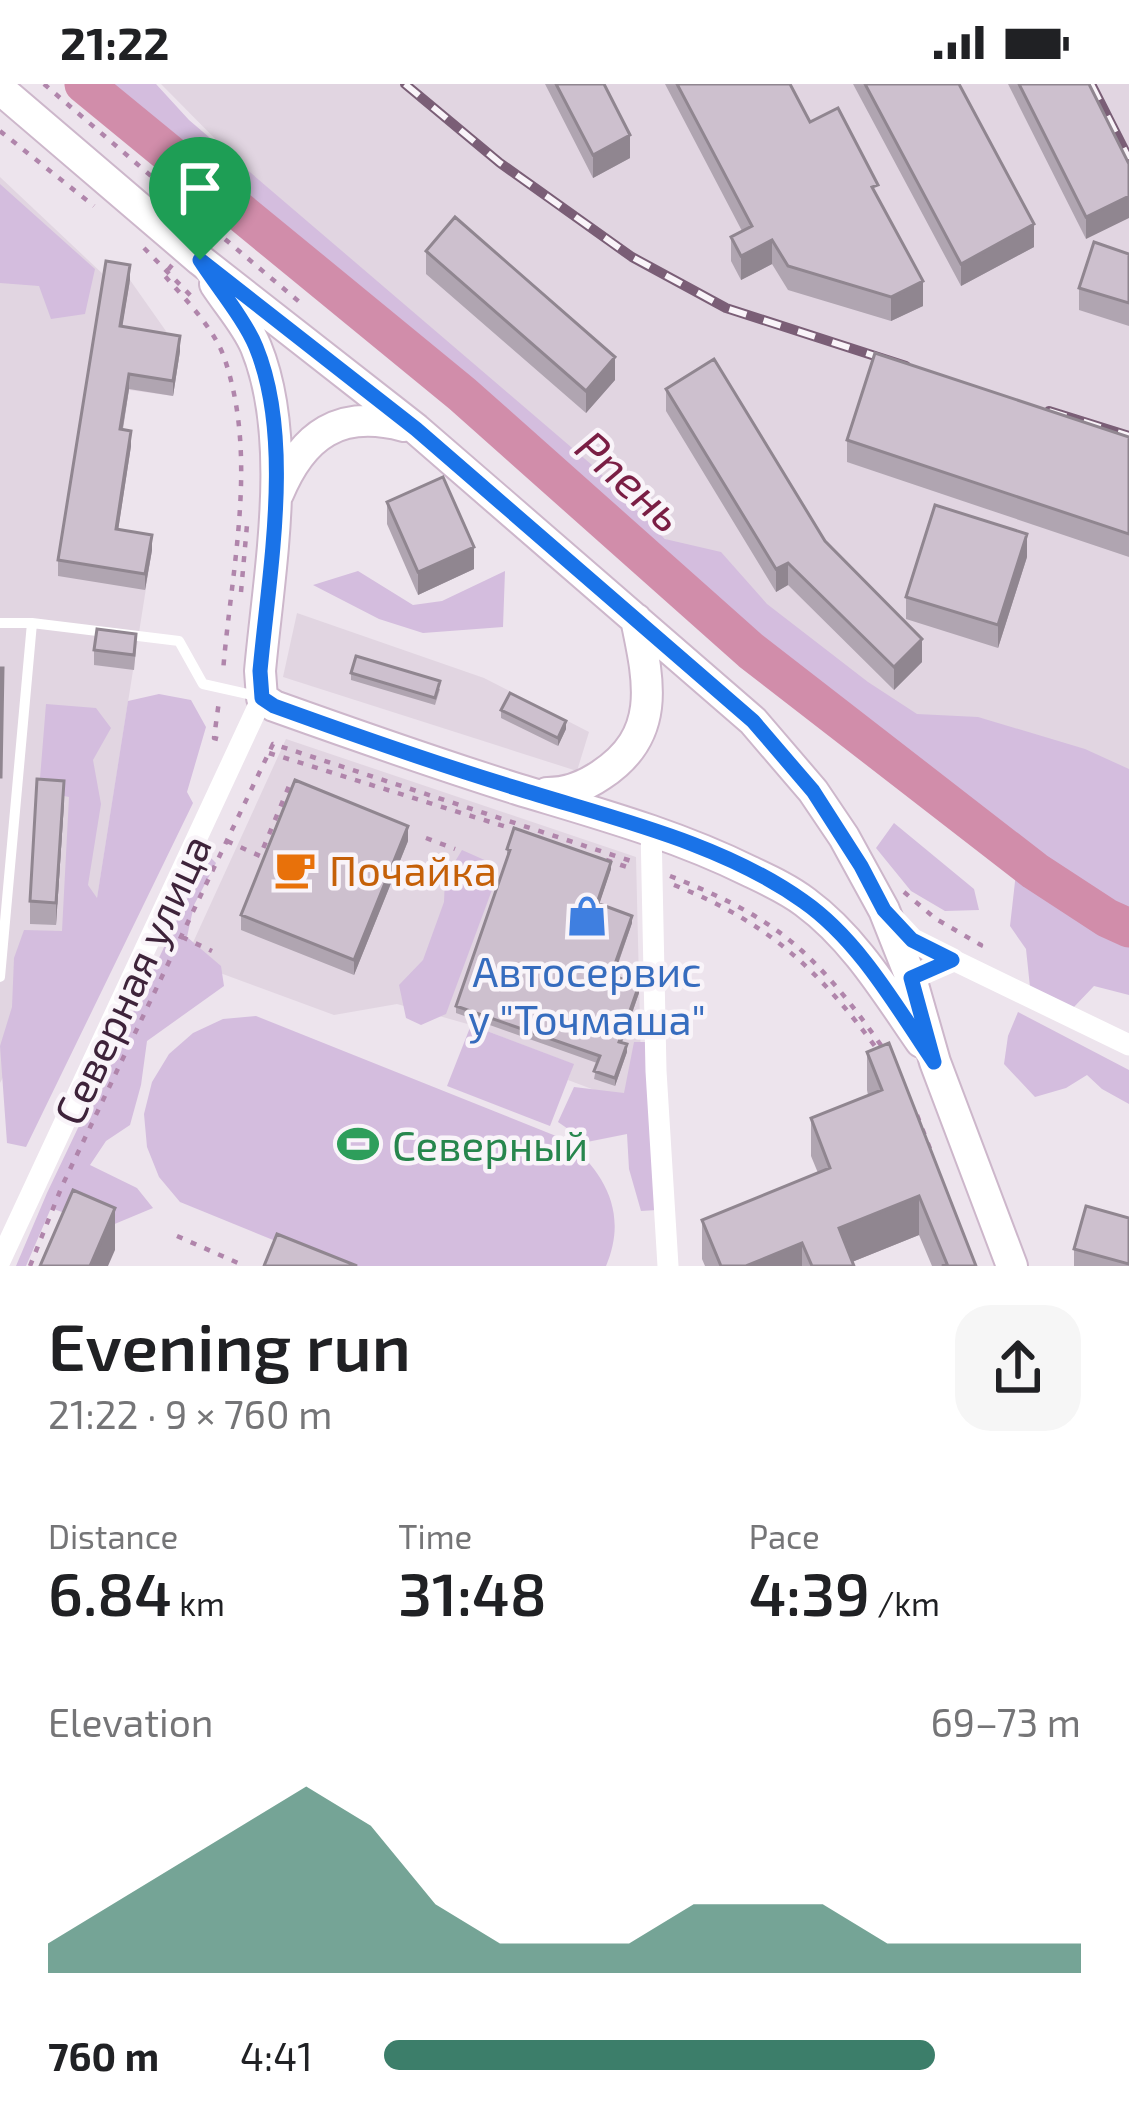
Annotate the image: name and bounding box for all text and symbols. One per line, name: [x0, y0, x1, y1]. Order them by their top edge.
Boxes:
text: 21:22: [60, 15, 169, 69]
pin: [149, 137, 251, 260]
icon: arrive: [167, 155, 233, 221]
water label: Рпень: [566, 418, 696, 542]
street label: Северная улица: [42, 826, 221, 1132]
place label: Почайка: [329, 844, 497, 894]
cafe icon: Почайка: [272, 846, 318, 892]
shop icon: Автосервис у "Точмаша": [564, 893, 610, 939]
place label: Автосервис у "Точмаша": [468, 945, 706, 1044]
place label: Северный: [392, 1119, 588, 1169]
sports icon: Северный: [335, 1121, 381, 1167]
text: Evening run: [48, 1305, 411, 1384]
button: share: [955, 1305, 1081, 1431]
text: 21:22 · 9 × 760 m: [48, 1390, 332, 1437]
text: Distance: [48, 1516, 178, 1556]
text: Time: [398, 1516, 472, 1556]
text: Pace: [749, 1516, 820, 1556]
text: 6.84: [48, 1556, 172, 1628]
text: 31:48: [398, 1556, 547, 1628]
text: 4:39: [749, 1556, 870, 1628]
text: km: [172, 1583, 225, 1623]
text: /km: [870, 1583, 940, 1623]
text: Elevation: [48, 1698, 213, 1745]
text: 69–73 m: [930, 1698, 1081, 1745]
text: 760 m: [48, 2032, 159, 2079]
text: 4:41: [240, 2032, 313, 2079]

